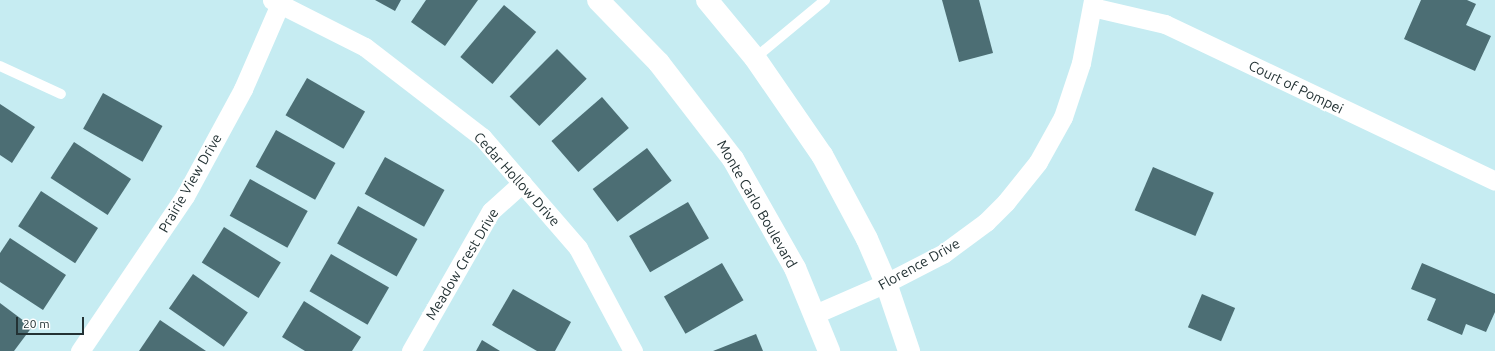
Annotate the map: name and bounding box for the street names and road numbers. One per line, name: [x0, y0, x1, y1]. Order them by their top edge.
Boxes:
street label: Court of Pompei: [1246, 57, 1346, 117]
street label: Cedar Hollow Drive: [470, 128, 564, 230]
street label: Prairie View Drive: [155, 131, 225, 235]
street label: Monte Carlo Boulevard: [714, 137, 800, 271]
street label: Meadow Crest Drive: [422, 205, 502, 323]
street label: Florence Drive: [875, 235, 963, 293]

